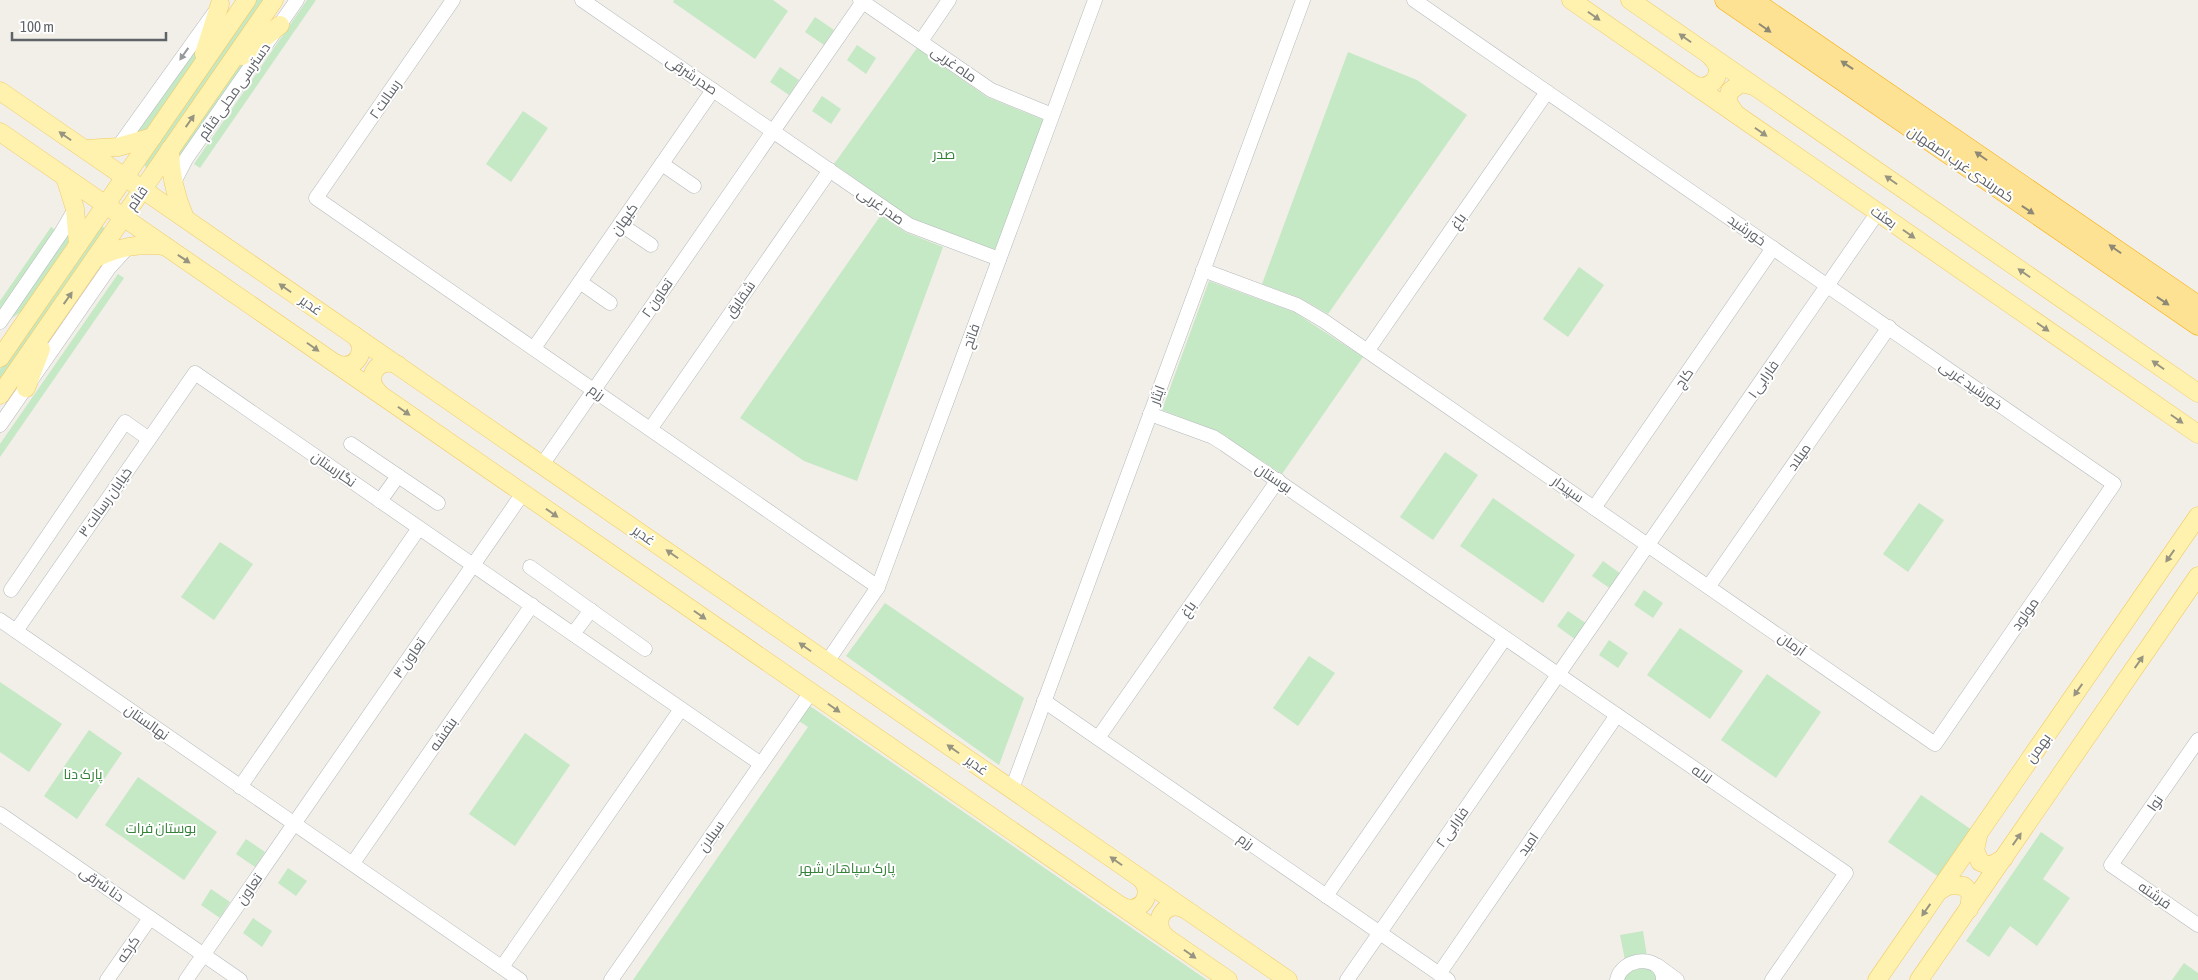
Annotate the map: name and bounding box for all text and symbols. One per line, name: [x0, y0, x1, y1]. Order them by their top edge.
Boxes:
scale bar: [12, 10, 166, 42]
one-way arrow: [1587, 11, 1601, 21]
text: 100 m: [20, 18, 54, 35]
one-way arrow: [1758, 23, 1772, 33]
one-way arrow: [1678, 33, 1692, 43]
street label: دسترسی محلی قائم: [195, 40, 275, 143]
street label: ماه غربی: [928, 43, 980, 85]
one-way arrow: [179, 47, 190, 60]
street label: صدر شرقی: [663, 52, 721, 98]
one-way arrow: [1840, 60, 1854, 69]
street label: رسالت ۲: [366, 76, 404, 122]
one-way arrow: [185, 114, 195, 128]
street label: کمربندی غرب اصفهان: [1905, 123, 2017, 205]
one-way arrow: [1755, 127, 1768, 137]
one-way arrow: [59, 131, 72, 141]
park label: صدر: [932, 146, 955, 162]
one-way arrow: [1974, 152, 1988, 161]
one-way arrow: [1884, 176, 1897, 185]
street label: قائم: [123, 183, 153, 214]
street label: صدر غربی: [855, 184, 907, 228]
street label: کیهان: [607, 200, 641, 238]
street label: بعثت: [1868, 202, 1900, 232]
one-way arrow: [2022, 205, 2035, 214]
street label: باغ: [1447, 210, 1470, 233]
street label: خورشید: [1725, 211, 1769, 249]
one-way arrow: [1902, 229, 1916, 239]
one-way arrow: [2108, 244, 2121, 254]
one-way arrow: [177, 254, 191, 264]
one-way arrow: [2017, 268, 2031, 278]
street label: تعاون ۲: [638, 276, 676, 320]
street label: شقایق: [722, 278, 759, 321]
one-way arrow: [279, 283, 292, 293]
one-way arrow: [63, 291, 73, 305]
street label: غدیر: [296, 291, 325, 318]
one-way arrow: [2156, 296, 2169, 306]
street label: فاتح: [959, 321, 984, 351]
one-way arrow: [2036, 322, 2050, 332]
one-way arrow: [306, 343, 319, 352]
street label: فارابی ۱: [1744, 357, 1782, 401]
street label: خورشید غربی: [1936, 357, 2006, 413]
one-way arrow: [2151, 360, 2165, 370]
street label: کاج: [1671, 365, 1697, 392]
street label: رزم: [585, 381, 608, 405]
street label: ایثار: [1146, 383, 1168, 408]
one-way arrow: [397, 406, 411, 416]
one-way arrow: [2170, 414, 2183, 424]
street label: میلاد: [1784, 440, 1814, 474]
street label: نگارستان: [309, 448, 359, 490]
street label: بوستان: [1253, 460, 1295, 496]
street label: خیابان رسالت ۳: [75, 464, 135, 540]
street label: سپیدار: [1547, 472, 1587, 507]
one-way arrow: [546, 508, 559, 518]
street label: غدیر: [629, 521, 658, 548]
one-way arrow: [2165, 549, 2175, 563]
one-way arrow: [665, 550, 678, 559]
street label: مولود: [2008, 595, 2042, 633]
street label: باغ: [1177, 598, 1200, 621]
one-way arrow: [694, 610, 707, 620]
street label: آرمان: [1775, 629, 1809, 659]
street label: تعاون ۳: [390, 635, 429, 681]
one-way arrow: [798, 642, 812, 652]
one-way arrow: [2134, 655, 2144, 669]
one-way arrow: [2073, 683, 2083, 697]
street label: نهالستان: [122, 701, 172, 743]
one-way arrow: [827, 703, 841, 713]
street label: بنفشه: [426, 714, 460, 754]
street label: بهمن: [2022, 730, 2054, 766]
one-way arrow: [947, 744, 960, 754]
street label: غدیر: [962, 751, 991, 778]
street label: لاله: [1689, 761, 1715, 787]
park label: پارک دنا: [63, 766, 103, 784]
street label: نوا: [2144, 792, 2166, 814]
street label: فارابی ۲: [1432, 804, 1472, 850]
street label: سبلان: [695, 817, 727, 855]
park label: بوستان فرات: [126, 820, 196, 836]
street label: امید: [1514, 829, 1542, 859]
street label: رزم: [1234, 830, 1257, 854]
one-way arrow: [2012, 832, 2022, 846]
one-way arrow: [1109, 856, 1123, 866]
park label: پارک سپاهان شهر: [798, 860, 895, 878]
street label: دنا شرقی: [77, 863, 127, 905]
street label: تعاون: [233, 870, 265, 907]
street label: فرشته: [2135, 878, 2175, 912]
one-way arrow: [1921, 903, 1931, 917]
street label: کرخه: [113, 933, 143, 965]
one-way arrow: [1183, 949, 1197, 959]

